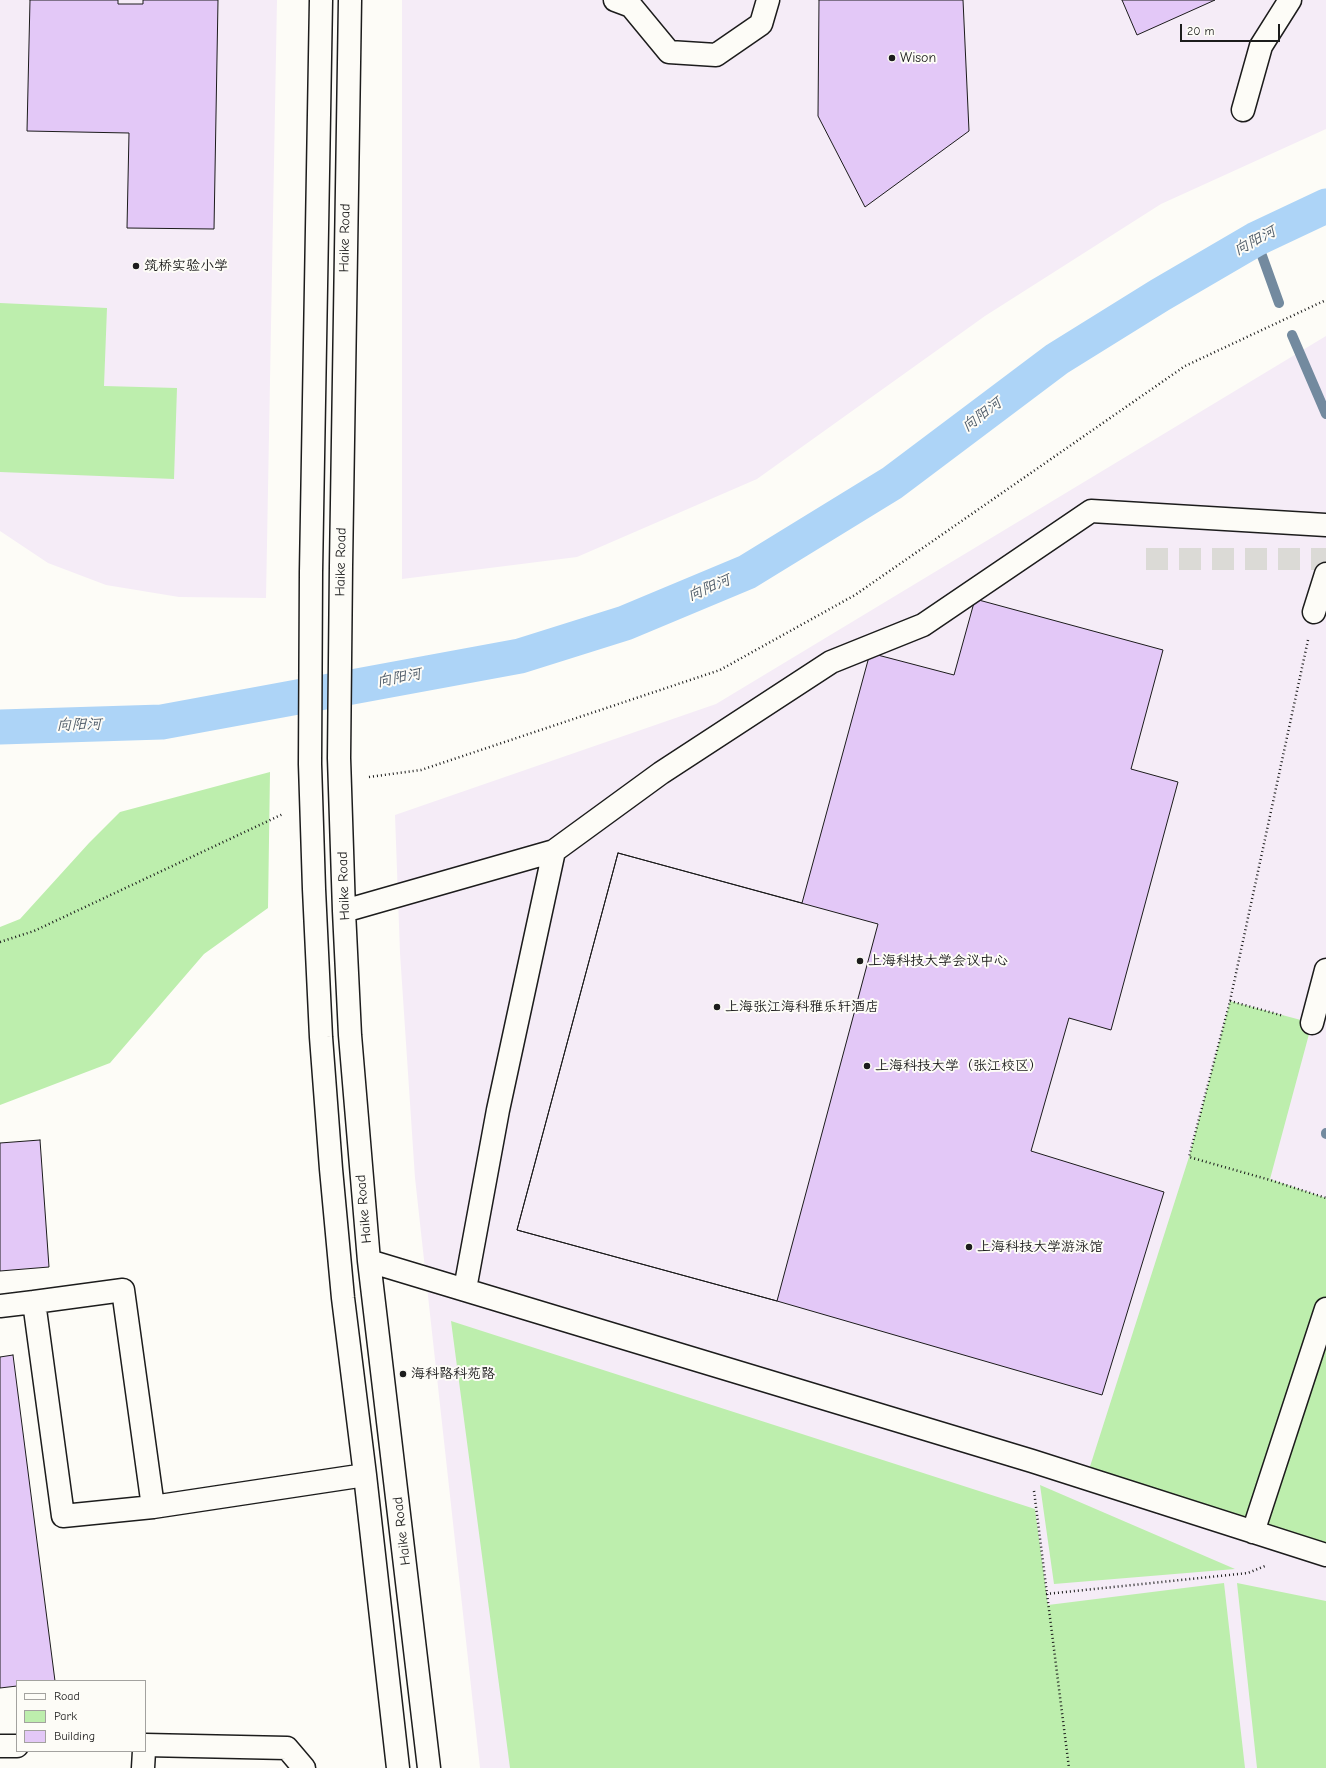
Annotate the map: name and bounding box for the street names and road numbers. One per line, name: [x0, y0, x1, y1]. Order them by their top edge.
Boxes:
street label: Haike Road: [336, 203, 354, 273]
street label: Haike Road: [332, 527, 350, 597]
street label: Haike Road: [334, 851, 354, 921]
street label: Haike Road: [353, 1174, 375, 1244]
street label: Haike Road: [389, 1496, 415, 1566]

